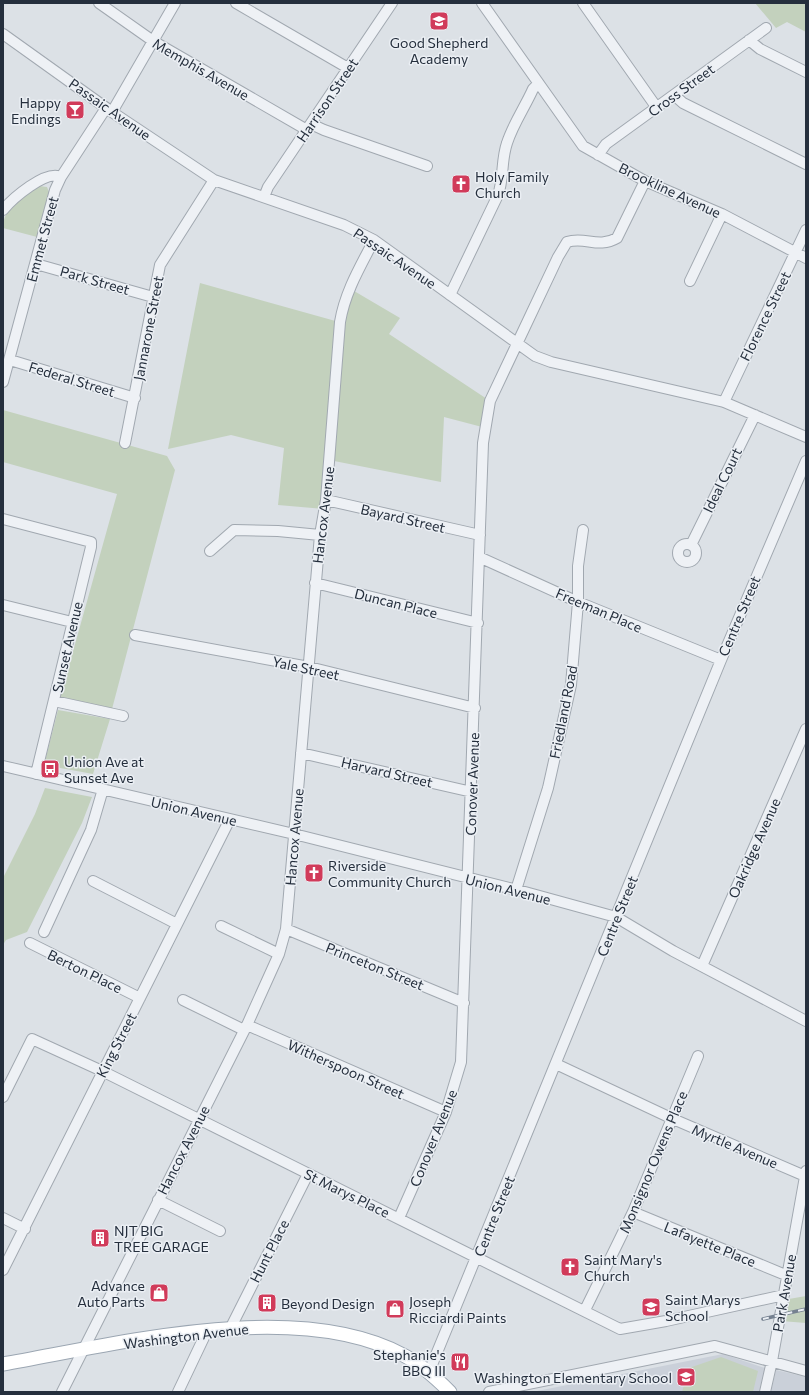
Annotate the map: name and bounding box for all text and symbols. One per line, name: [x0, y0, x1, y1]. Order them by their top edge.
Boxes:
school or university icon: Good Shepherd Academy: [428, 10, 450, 32]
street label: Memphis Avenue: [150, 34, 252, 104]
place label: Good Shepherd Academy: [390, 34, 488, 67]
street label: Harrison Street: [293, 55, 361, 145]
street label: Cross Street: [644, 60, 718, 120]
street label: Passaic Avenue: [66, 74, 154, 144]
place label: Happy Endings: [11, 94, 61, 127]
bar icon: Happy Endings: [64, 99, 86, 121]
street label: Brookline Avenue: [616, 159, 724, 221]
place label: Holy Family Church: [475, 168, 549, 201]
church icon: Holy Family Church: [450, 173, 472, 195]
street label: Emmet Street: [22, 194, 62, 284]
street label: Passaic Avenue: [350, 224, 440, 292]
street label: Park Street: [58, 262, 132, 298]
street label: Florence Street: [736, 268, 794, 363]
street label: Jannarone Street: [130, 274, 167, 382]
street label: Federal Street: [27, 358, 117, 400]
street label: Ideal Court: [699, 445, 745, 515]
street label: Hancox Avenue: [309, 466, 337, 564]
street label: Bayard Street: [359, 500, 447, 536]
street label: Centre Street: [714, 573, 764, 659]
street label: Duncan Place: [353, 584, 439, 622]
street label: Freeman Place: [553, 584, 645, 636]
street label: Sunset Avenue: [48, 600, 86, 694]
street label: Yale Street: [271, 653, 341, 683]
street label: Friedland Road: [546, 664, 580, 760]
street label: Conover Avenue: [462, 732, 482, 836]
place label: Union Ave at Sunset Ave: [64, 753, 144, 786]
street label: Harvard Street: [340, 753, 435, 791]
bus stop icon: Union Ave at Sunset Ave: [39, 758, 61, 780]
street label: Hancox Avenue: [281, 788, 307, 886]
street label: Union Avenue: [149, 793, 239, 829]
street label: Oakridge Avenue: [724, 795, 784, 901]
place label: Riverside Community Church: [328, 857, 451, 890]
church icon: Riverside Community Church: [303, 862, 325, 884]
street label: Union Avenue: [463, 870, 553, 908]
street label: Centre Street: [593, 873, 641, 959]
street label: Princeton Street: [323, 939, 427, 994]
street label: Berton Place: [45, 946, 125, 996]
street label: King Street: [92, 1009, 140, 1080]
street label: Witherspoon Street: [285, 1036, 407, 1103]
street label: Conover Avenue: [406, 1087, 460, 1189]
street label: Monsignor Owens Place: [615, 1088, 691, 1236]
street label: Hancox Avenue: [153, 1103, 213, 1197]
street label: Myrtle Avenue: [689, 1120, 781, 1172]
street label: St Marys Place: [302, 1165, 392, 1221]
street label: Centre Street: [470, 1173, 518, 1259]
street label: Hunt Place: [246, 1217, 292, 1285]
street label: Lafayette Place: [662, 1218, 758, 1270]
place label: NJT BIG TREE GARAGE: [114, 1222, 209, 1255]
building icon: NJT BIG TREE GARAGE: [89, 1227, 111, 1249]
place label: Saint Mary's Church: [584, 1251, 662, 1284]
street label: Park Avenue: [769, 1253, 799, 1333]
church icon: Saint Mary's Church: [559, 1256, 581, 1278]
place label: Advance Auto Parts: [77, 1277, 145, 1310]
shop icon: Advance Auto Parts: [148, 1282, 170, 1304]
place label: Saint Marys School: [665, 1291, 740, 1324]
building icon: Beyond Design: [256, 1292, 278, 1314]
place label: Joseph Ricciardi Paints: [409, 1293, 506, 1326]
place label: Beyond Design: [281, 1295, 375, 1312]
school or university icon: Saint Marys School: [640, 1296, 662, 1318]
shop icon: Joseph Ricciardi Paints: [384, 1298, 406, 1320]
street label: Washington Avenue: [123, 1320, 249, 1352]
place label: Stephanie's BBQ III: [373, 1346, 446, 1379]
restaurant icon: Stephanie's BBQ III: [449, 1351, 471, 1373]
school or university icon: Washington Elementary School: [675, 1366, 697, 1388]
place label: Washington Elementary School: [474, 1369, 672, 1386]

